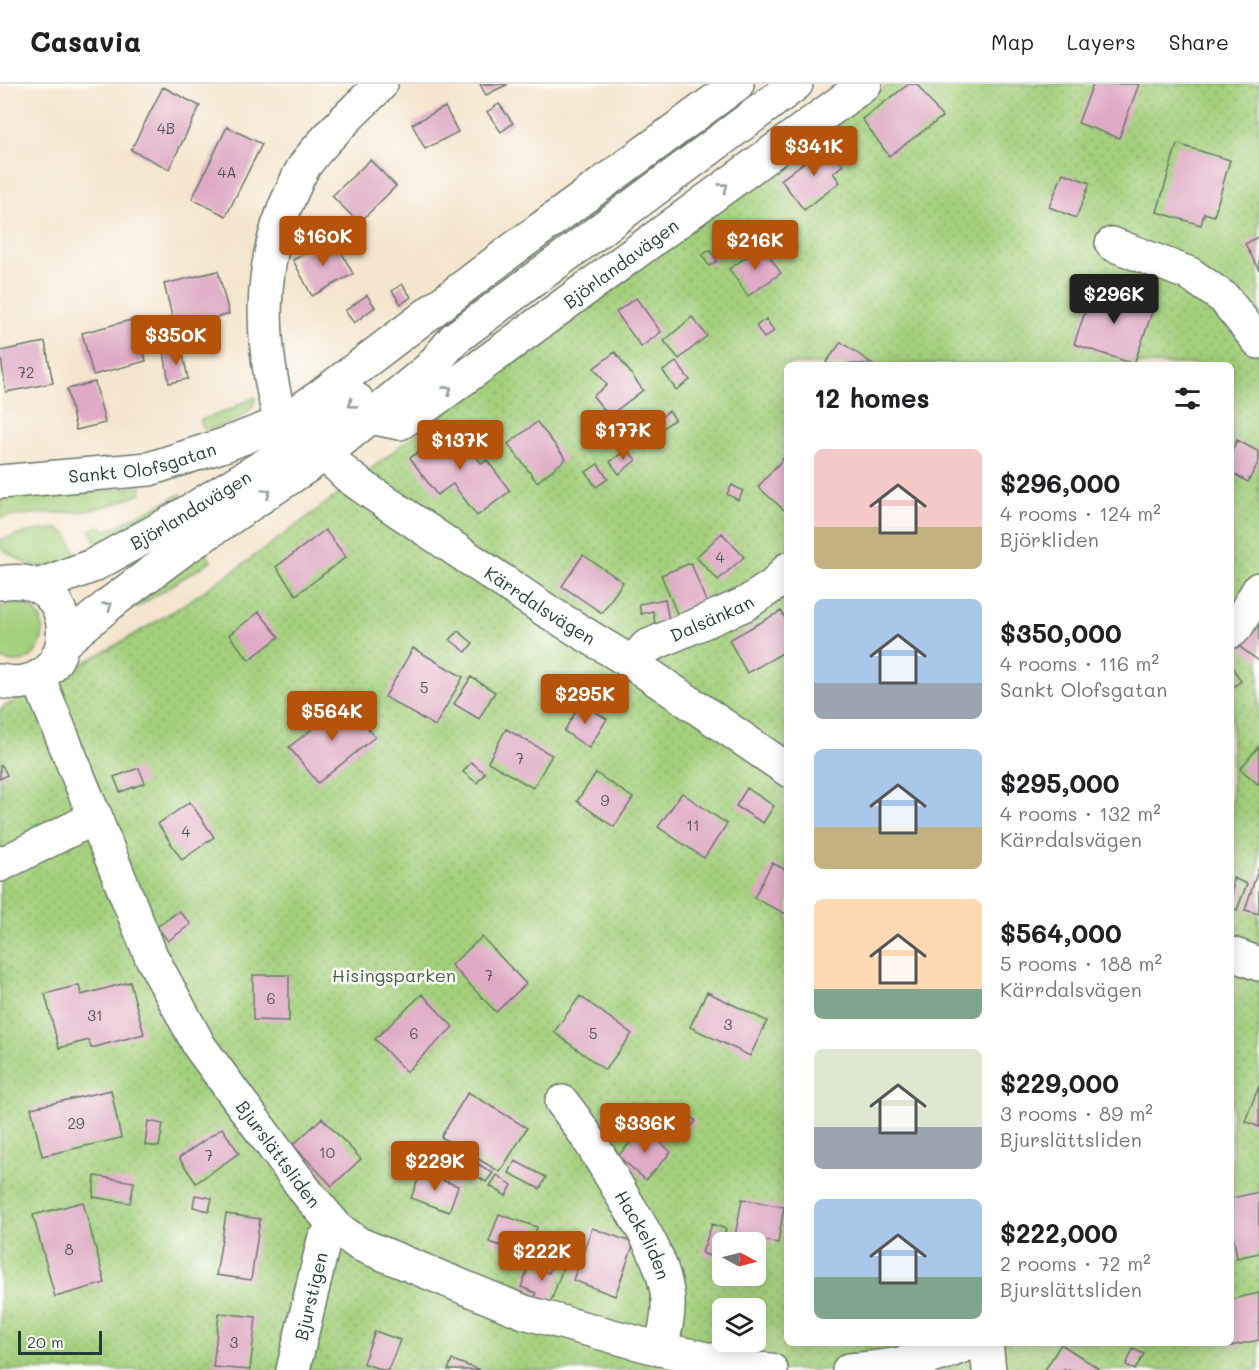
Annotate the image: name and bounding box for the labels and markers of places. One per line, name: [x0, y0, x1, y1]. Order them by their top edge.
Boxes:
pin: $341K: [772, 126, 856, 177]
pin: $160K: [281, 216, 365, 267]
pin: $216K: [713, 220, 797, 271]
pin: $296K: [1072, 274, 1156, 325]
pin: $350K: [134, 315, 218, 366]
pin: $177K: [581, 410, 665, 461]
pin: $137K: [418, 420, 502, 471]
pin: $295K: [543, 674, 627, 725]
pin: $564K: [290, 691, 374, 742]
pin: $336K: [603, 1103, 687, 1154]
pin: $229K: [393, 1141, 477, 1192]
pin: $222K: [500, 1231, 584, 1282]

